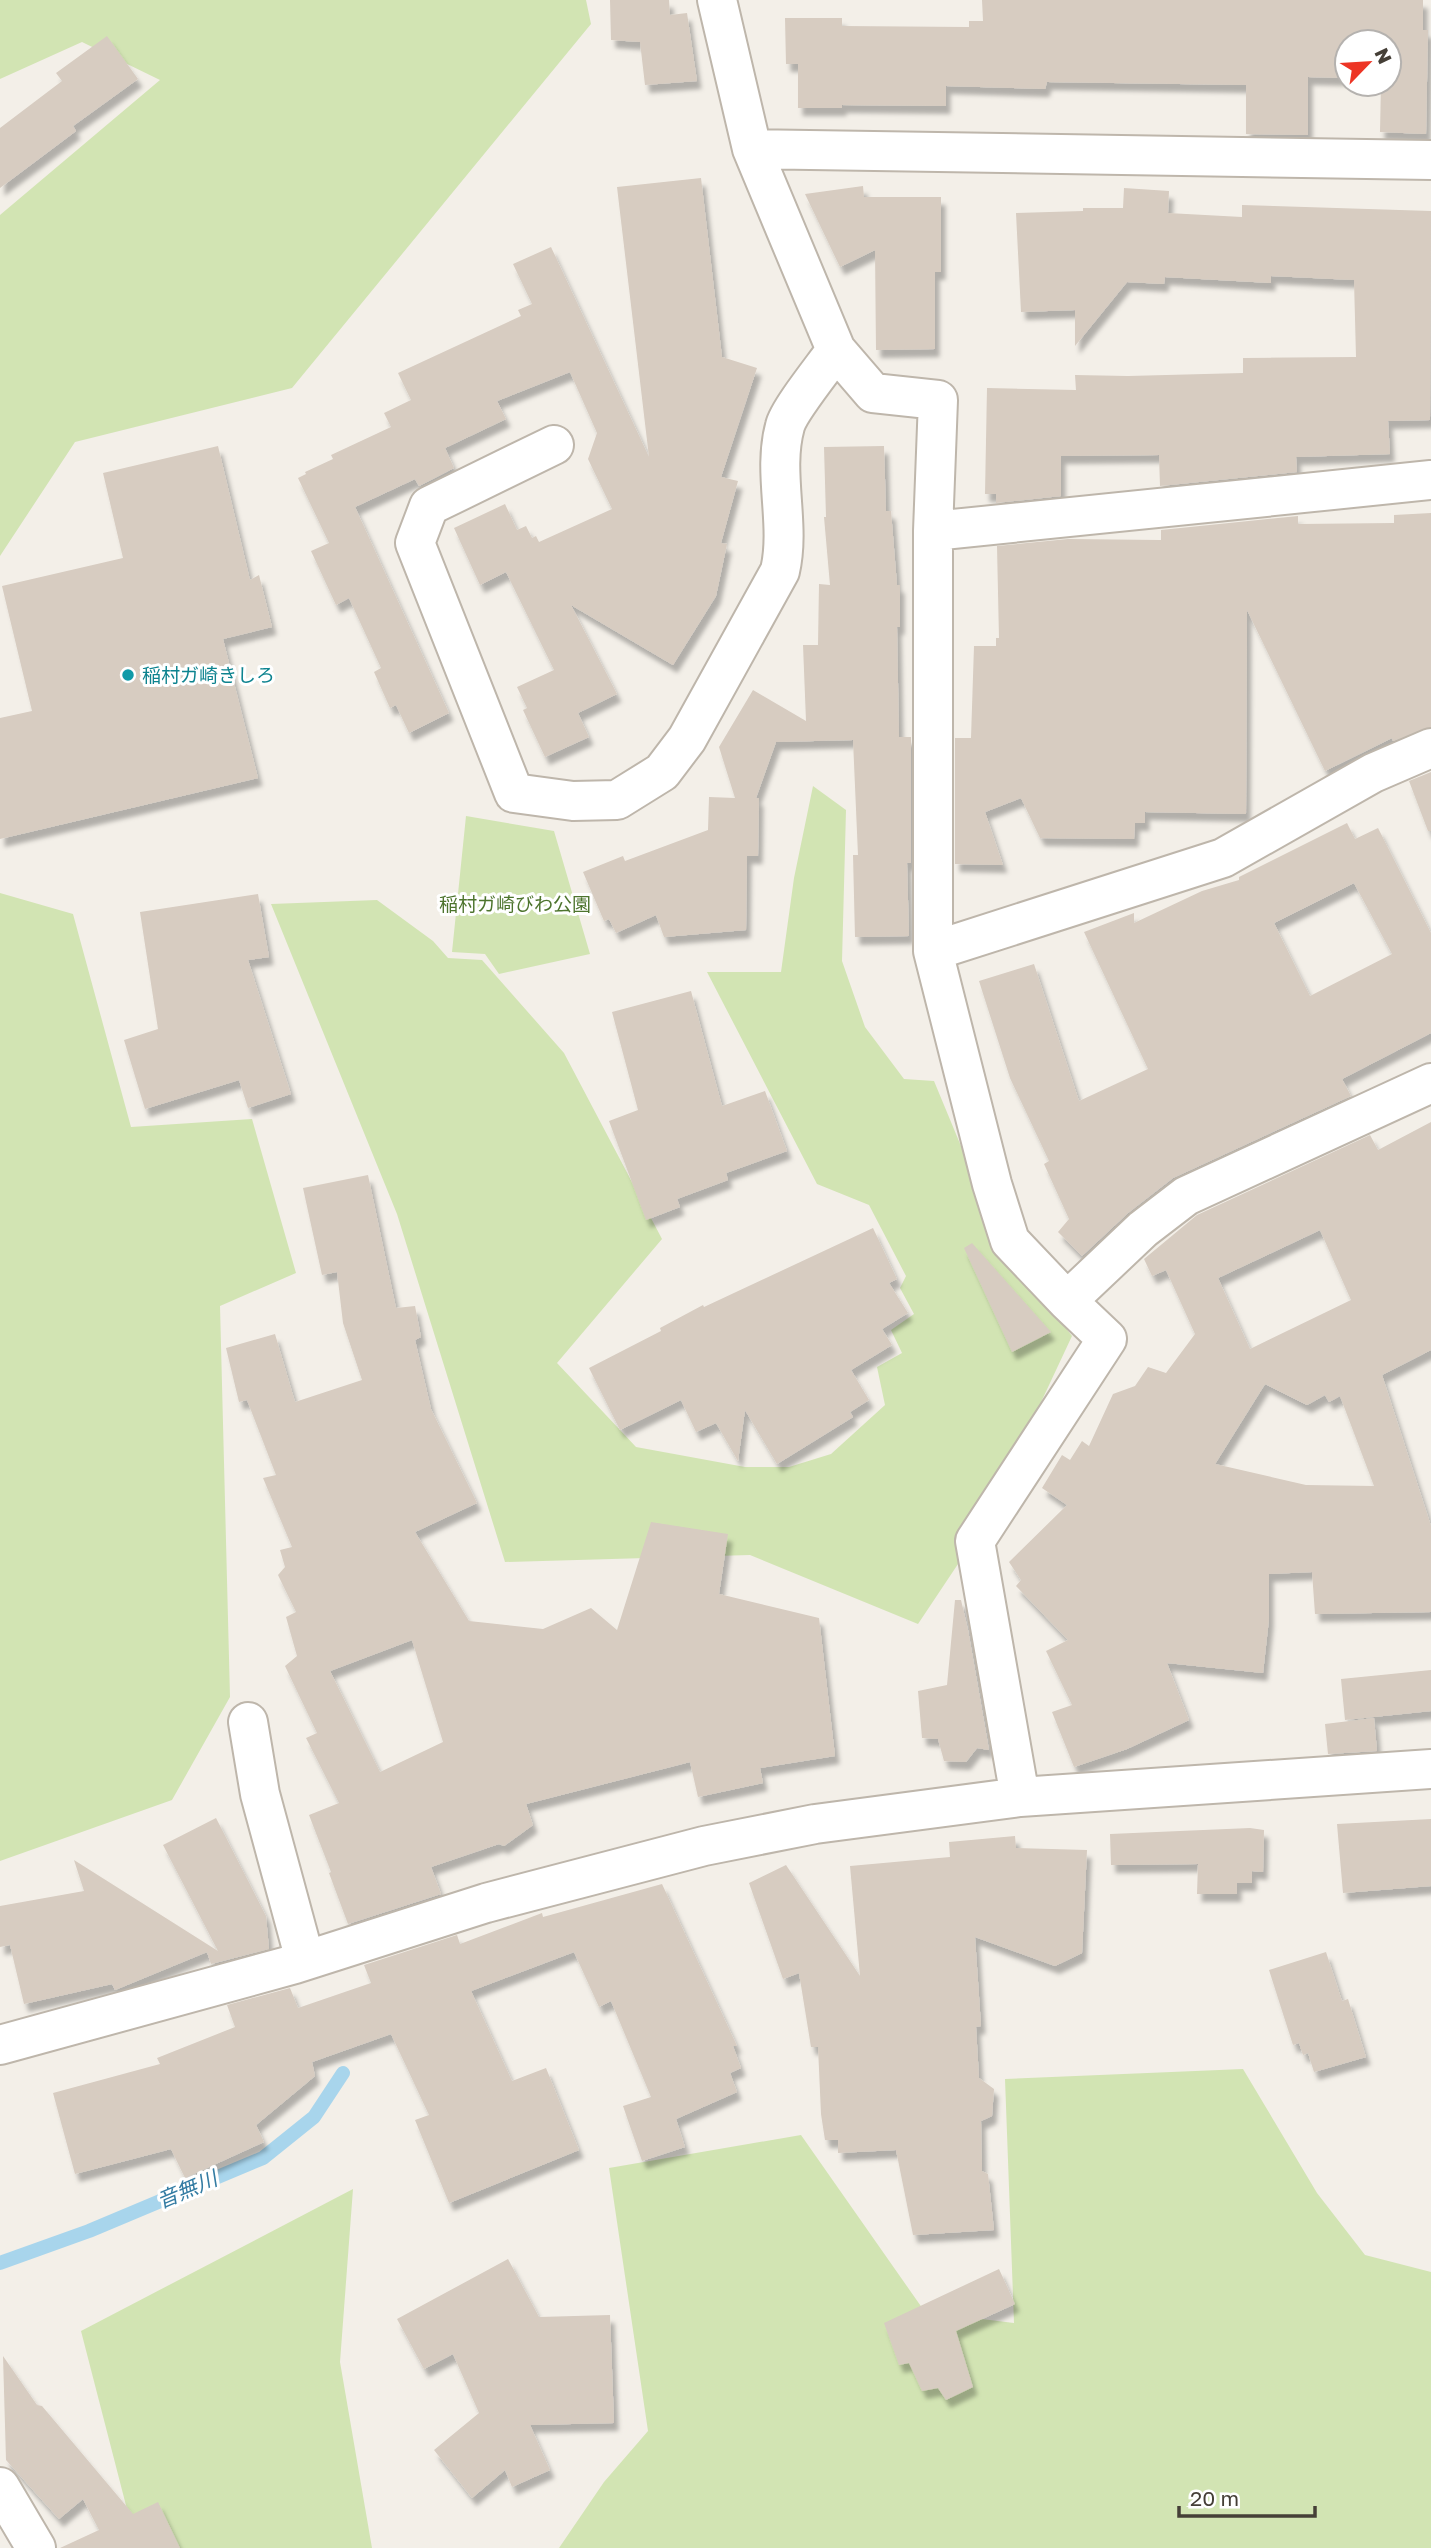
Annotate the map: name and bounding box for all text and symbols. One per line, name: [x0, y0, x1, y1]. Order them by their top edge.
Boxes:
north arrow: [1333, 28, 1403, 98]
text: N: [1370, 44, 1397, 67]
place label: 稲村ガ崎きしろ: [142, 663, 275, 686]
marker: 稲村ガ崎きしろ: [120, 667, 136, 683]
park label: 稲村ガ崎びわ公園: [439, 892, 591, 915]
water label: 音無川: [153, 2164, 223, 2213]
scale bar: [1179, 2474, 1316, 2518]
text: 20 m: [1190, 2485, 1239, 2511]

